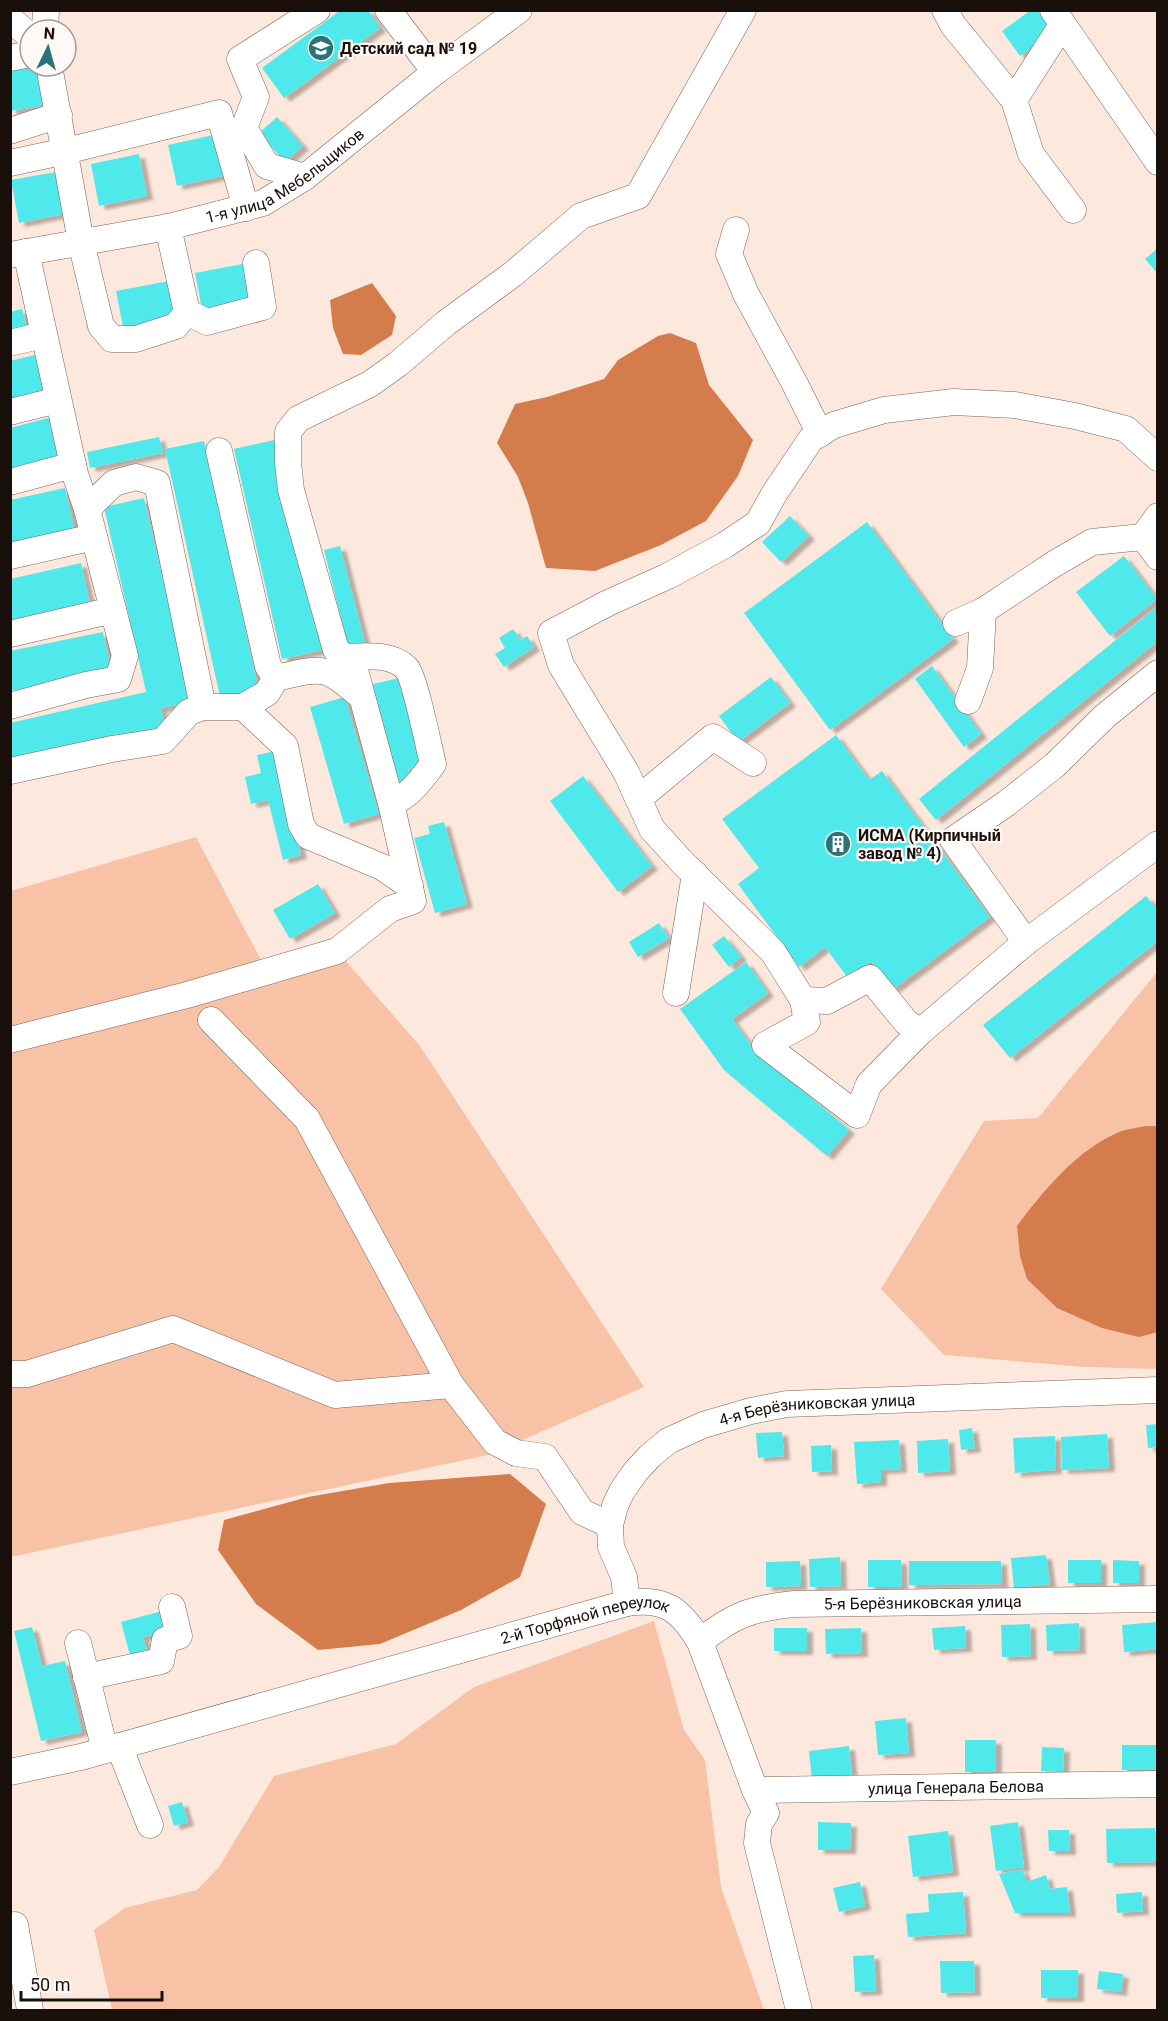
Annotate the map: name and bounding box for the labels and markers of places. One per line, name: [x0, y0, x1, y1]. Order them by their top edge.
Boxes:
school or university icon: Детский сад № 19: [306, 33, 336, 63]
place label: Детский сад № 19: [340, 39, 477, 58]
place label: ИСМА (Кирпичный завод № 4): [858, 826, 1001, 863]
building icon: ИСМА (Кирпичный завод № 4): [823, 829, 853, 859]

